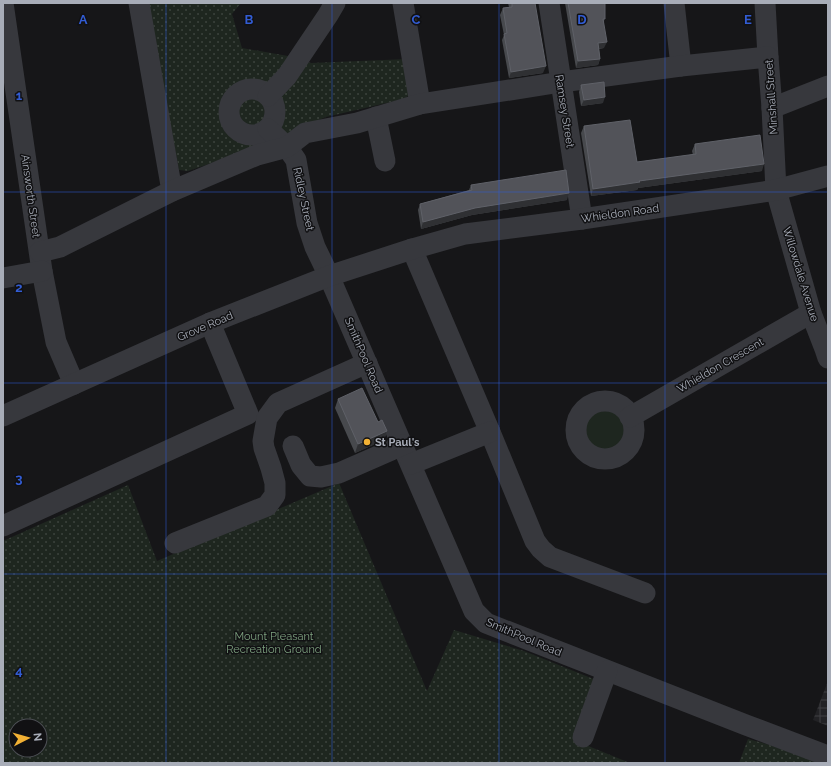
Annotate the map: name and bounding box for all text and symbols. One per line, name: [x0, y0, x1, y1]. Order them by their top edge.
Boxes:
text: A: [79, 12, 88, 27]
text: B: [245, 12, 254, 27]
text: C: [412, 12, 421, 27]
text: D: [577, 12, 587, 27]
text: E: [744, 12, 752, 27]
street label: Minshall Street: [762, 59, 781, 135]
street label: Ramsey Street: [552, 74, 577, 149]
text: 1: [16, 88, 23, 103]
street label: Ainsworth Street: [18, 154, 43, 239]
street label: Ridley Street: [290, 166, 317, 232]
street label: Whieldon Road: [580, 202, 660, 225]
street label: Willowdale Avenue: [780, 225, 821, 324]
text: 2: [15, 280, 23, 295]
street label: Grove Road: [175, 309, 235, 344]
street label: SmithPool Road: [342, 315, 385, 395]
street label: Whieldon Crescent: [675, 335, 766, 396]
place label: St Paul's: [375, 436, 420, 449]
marker: St Paul's: [362, 437, 372, 447]
text: 3: [15, 471, 23, 486]
street label: SmithPool Road: [484, 616, 564, 659]
park label: Mount Pleasant Recreation Ground: [226, 630, 322, 656]
text: 4: [15, 663, 23, 678]
north arrow: [8, 718, 48, 758]
text: N: [31, 732, 44, 742]

